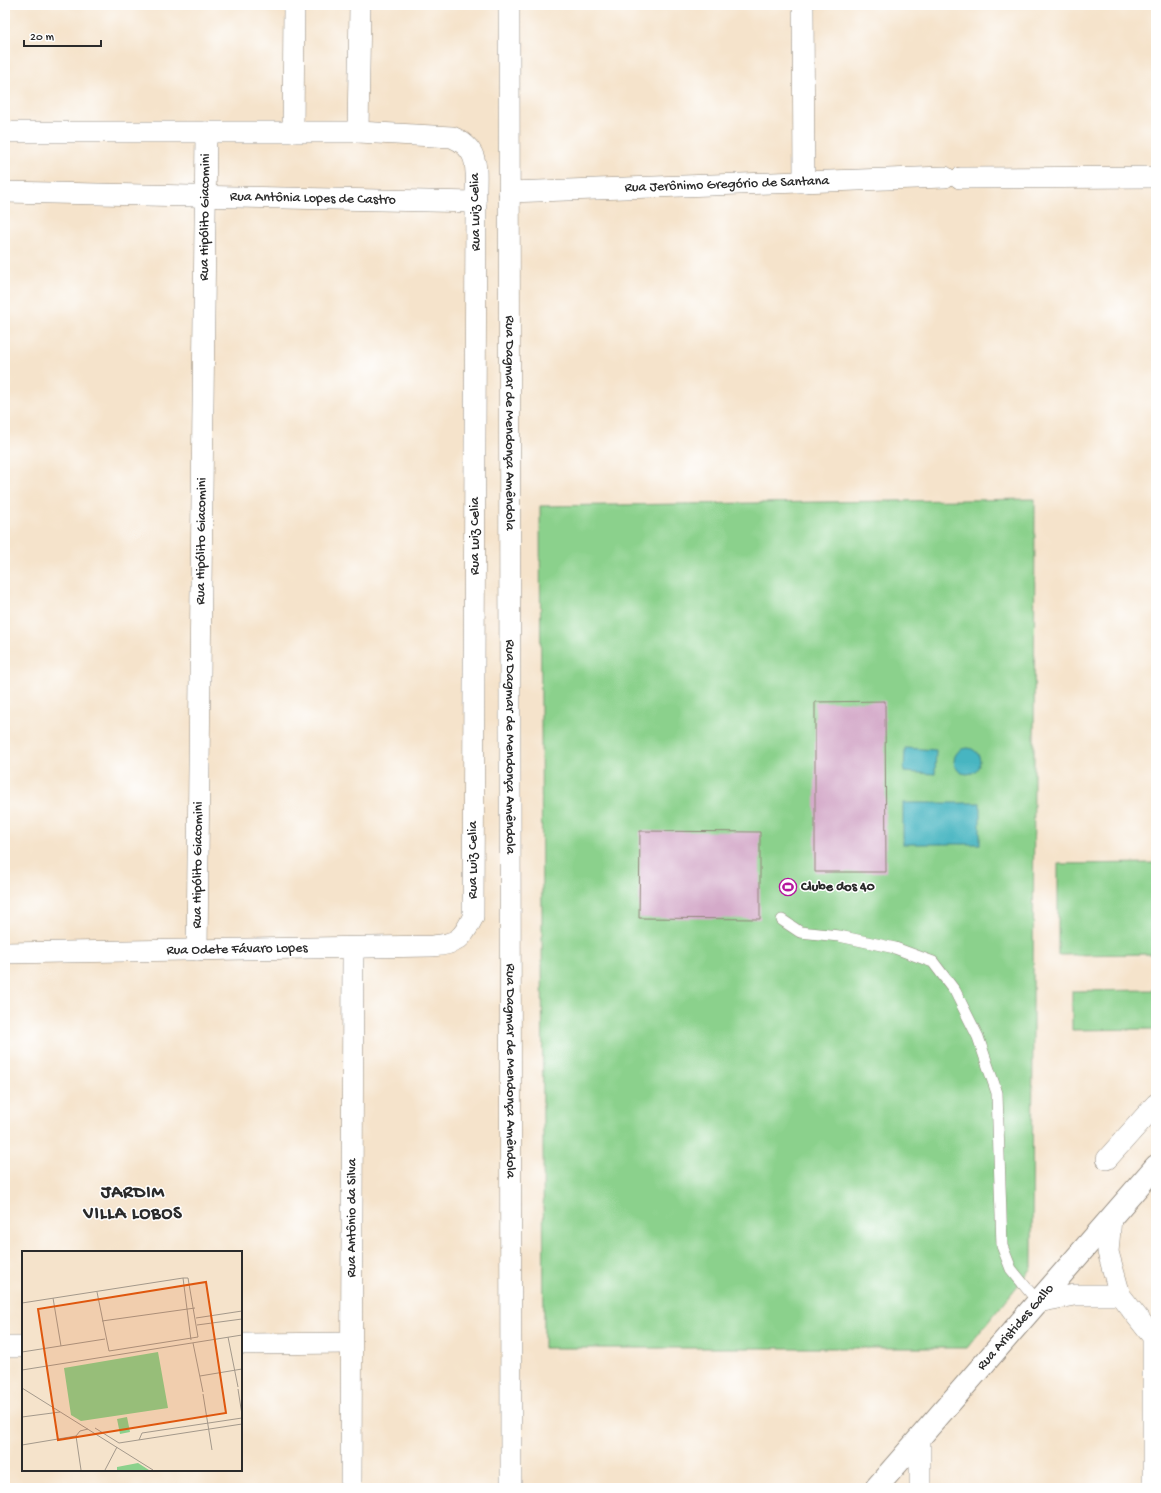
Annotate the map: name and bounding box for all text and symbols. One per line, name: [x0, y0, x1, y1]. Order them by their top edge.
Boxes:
scale bar: [24, 22, 101, 48]
text: 20 m: [30, 31, 55, 45]
street label: Rua Hipólito Giacomini: [196, 153, 214, 281]
street label: Rua Luiz Celia: [467, 172, 485, 251]
street label: Rua Jerônimo Gregório de Santana: [624, 172, 831, 197]
street label: Rua Antônia Lopes de Castro: [230, 188, 396, 209]
street label: Rua Dagmar de Mendonça Amêndola: [501, 316, 518, 532]
street label: Rua Hipólito Giacomini: [192, 477, 211, 605]
street label: Rua Luiz Celia: [467, 496, 484, 575]
street label: Rua Dagmar de Mendonça Amêndola: [501, 640, 519, 856]
street label: Rua Hipólito Giacomini: [189, 801, 207, 929]
street label: Rua Luiz Celia: [465, 820, 482, 899]
sports icon: Clube dos 40: [778, 877, 798, 897]
place label: Clube dos 40: [800, 879, 875, 896]
street label: Rua Odete Fávaro Lopes: [166, 940, 309, 960]
street label: Rua Dagmar de Mendonça Amêndola: [502, 964, 519, 1180]
street label: Rua Antônio da Silva: [343, 1157, 361, 1278]
district label: JARDIM VILLA LOBOS: [82, 1183, 183, 1225]
inset map: [22, 1251, 242, 1471]
street label: Rua Aristides Gallo: [974, 1280, 1058, 1374]

